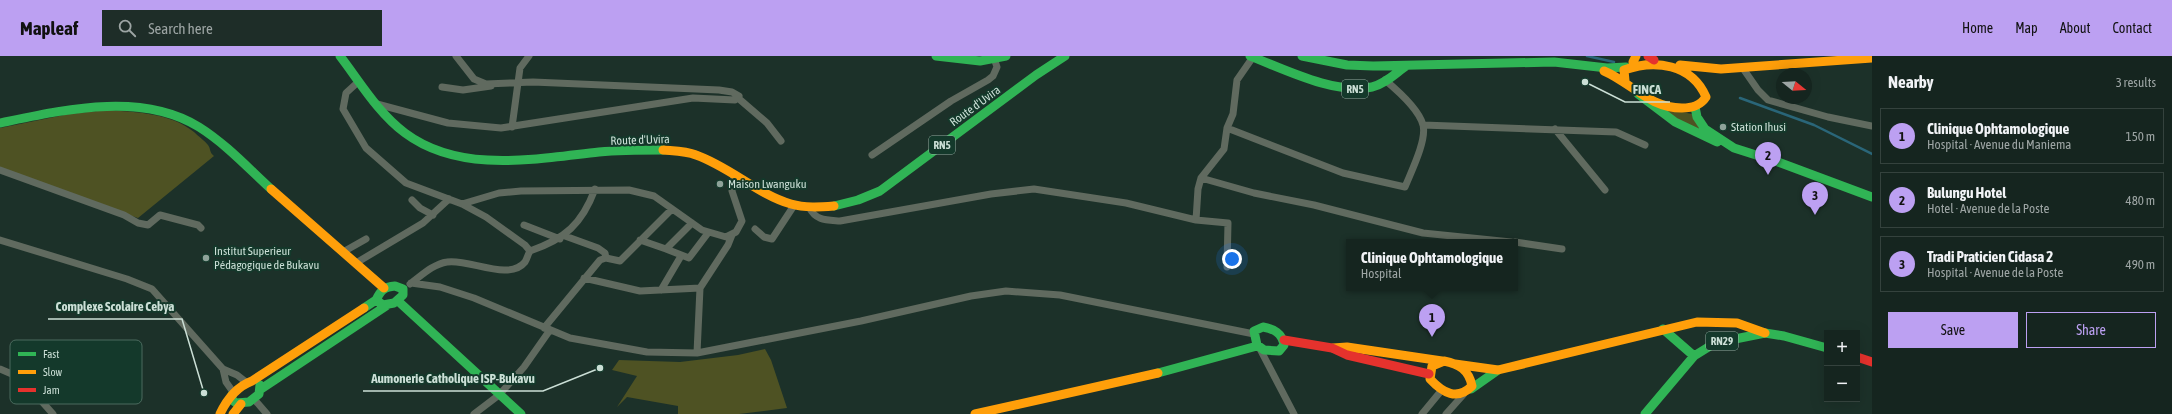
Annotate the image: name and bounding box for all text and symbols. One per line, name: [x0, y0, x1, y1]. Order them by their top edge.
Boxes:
search box: [102, 10, 382, 46]
text: Mapleaf: [20, 17, 78, 39]
icon: search: [116, 17, 138, 39]
text: Search here: [148, 20, 213, 37]
text: Home: [1962, 20, 1993, 36]
text: Map: [2015, 20, 2038, 36]
text: About: [2060, 20, 2091, 36]
text: Contact: [2113, 20, 2152, 36]
north arrow: [1776, 68, 1812, 104]
text: Nearby: [1888, 72, 1934, 92]
text: 3 results: [2116, 75, 2156, 90]
callout: FINCA: [1625, 77, 1670, 102]
road number: RN5: [1342, 80, 1368, 98]
text: FINCA: [1633, 82, 1662, 97]
street label: Route d'Uvira: [947, 83, 1003, 129]
place label: Station Ihusi: [1731, 120, 1786, 134]
text: Clinique Ophtamologique: [1927, 120, 2069, 137]
marker: Station Ihusi: [1718, 122, 1728, 132]
text: 1: [1899, 129, 1905, 144]
text: 150 m: [2126, 129, 2155, 144]
street label: Route d'Uvira: [610, 132, 670, 148]
road number: RN5: [929, 136, 955, 154]
text: Hospital · Avenue du Maniema: [1927, 137, 2071, 152]
pin: 2: [1755, 142, 1781, 175]
place label: Maison Lwanguku: [728, 177, 807, 191]
marker: Maison Lwanguku: [715, 179, 725, 189]
pin: 3: [1802, 182, 1828, 215]
text: Bulungu Hotel: [1927, 184, 2006, 201]
text: 2: [1899, 193, 1905, 208]
text: 480 m: [2126, 193, 2155, 208]
text: Hotel · Avenue de la Poste: [1927, 201, 2049, 216]
popup: [1346, 239, 1518, 291]
place label: Institut Superieur Pédagogique de Bukavu: [214, 244, 320, 272]
text: Tradi Praticien Cidasa 2: [1927, 248, 2053, 265]
your location: [1222, 249, 1242, 269]
text: Clinique Ophtamologique: [1361, 249, 1503, 266]
marker: Institut Superieur Pédagogique de Bukavu: [201, 253, 211, 263]
text: 3: [1899, 257, 1905, 272]
text: 490 m: [2126, 257, 2155, 272]
text: Hospital · Avenue de la Poste: [1927, 265, 2063, 280]
text: Hospital: [1361, 266, 1401, 281]
callout: Complexe Scolaire Cebya: [48, 294, 182, 319]
text: Complexe Scolaire Cebya: [56, 299, 174, 314]
pin: 1: [1419, 304, 1445, 337]
button: Save: [1888, 312, 2018, 348]
button: Share: [2026, 312, 2156, 348]
map controls: [1824, 330, 1860, 402]
button: +: [1824, 330, 1860, 366]
road number: RN29: [1706, 332, 1738, 350]
legend: [10, 340, 142, 404]
text: Fast: [43, 348, 59, 360]
text: Slow: [43, 366, 62, 378]
callout: Aumonerie Catholique ISP-Bukavu: [363, 366, 543, 391]
button: −: [1824, 366, 1860, 402]
text: Aumonerie Catholique ISP-Bukavu: [370, 371, 535, 386]
text: Jam: [43, 384, 60, 396]

